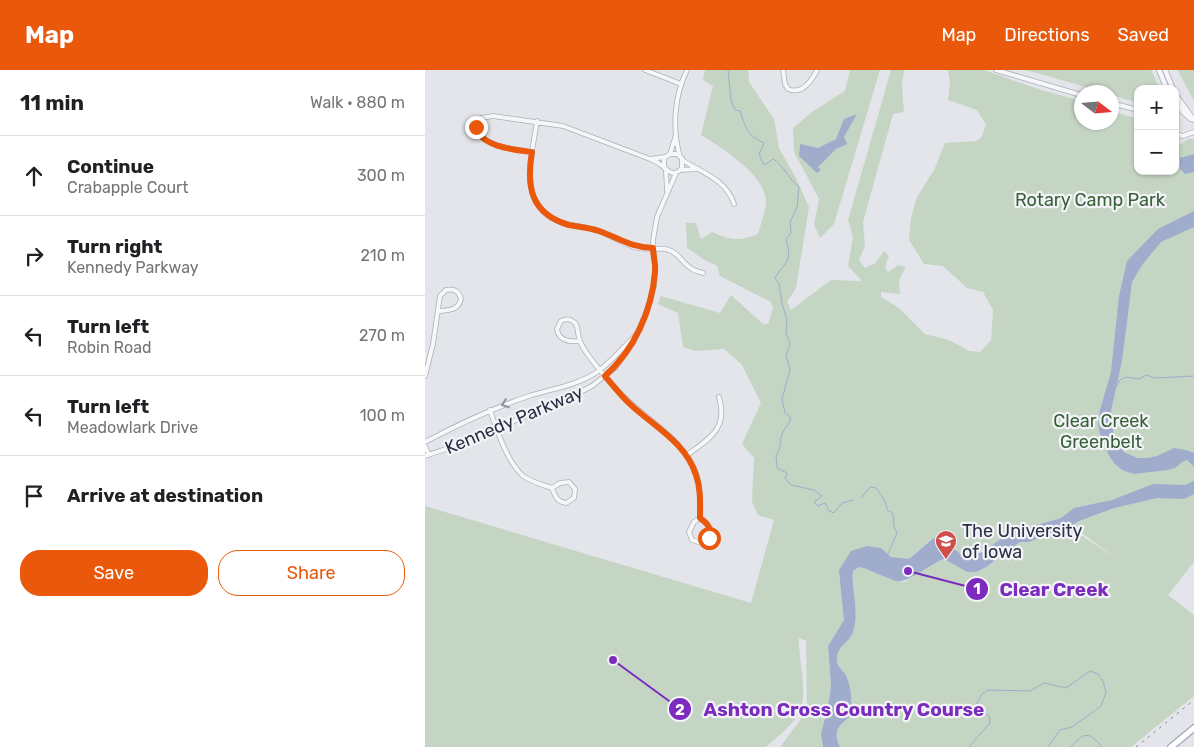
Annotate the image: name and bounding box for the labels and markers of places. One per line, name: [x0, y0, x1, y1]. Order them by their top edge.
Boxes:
place label: The University of Iowa: [962, 520, 1083, 563]
school or university icon: The University of Iowa: [934, 529, 958, 560]
callout: Clear Creek: [964, 572, 1119, 606]
callout: Ashton Cross Country Course: [668, 692, 994, 726]

